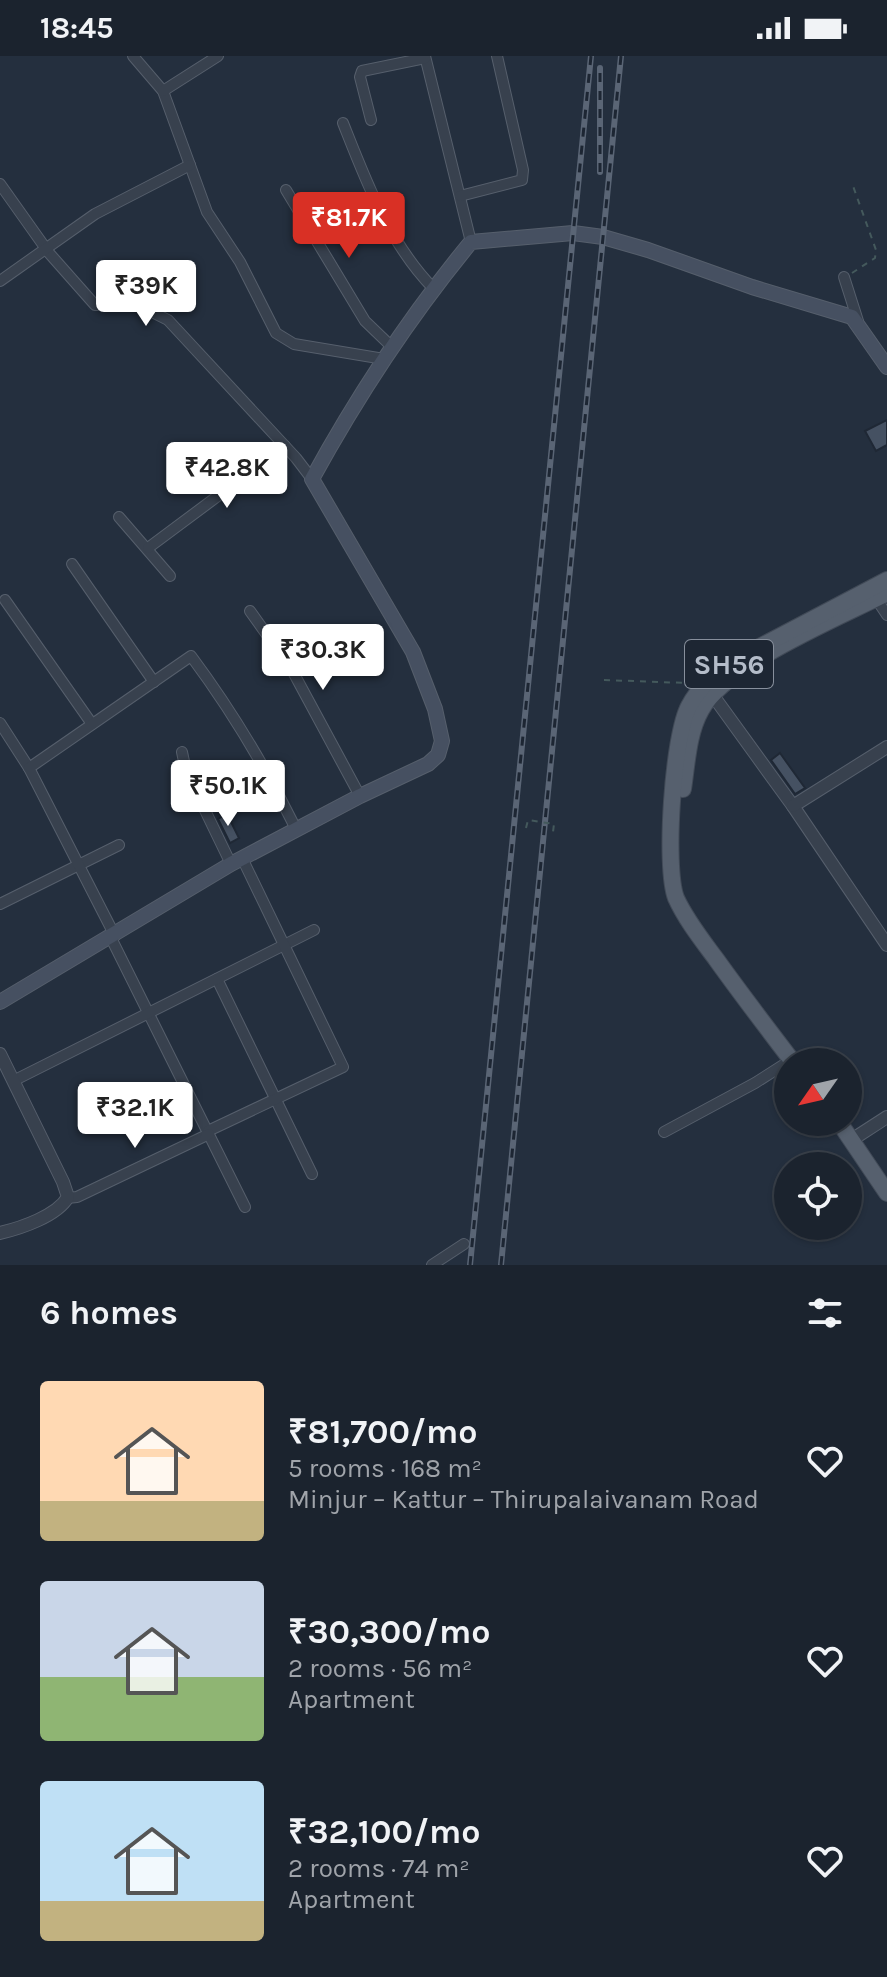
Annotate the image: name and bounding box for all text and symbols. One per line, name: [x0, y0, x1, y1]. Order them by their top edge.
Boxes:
text: 18:45: [40, 10, 114, 46]
pin: ₹81.7K: [284, 192, 414, 260]
text: ₹81.7K: [311, 202, 387, 233]
pin: ₹39K: [99, 260, 193, 328]
text: ₹39K: [114, 270, 178, 301]
pin: ₹42.8K: [162, 442, 292, 510]
text: ₹42.8K: [184, 452, 270, 483]
pin: ₹30.3K: [258, 624, 388, 692]
text: ₹30.3K: [280, 634, 366, 665]
road number: SH56: [685, 640, 773, 688]
pin: ₹50.1K: [163, 760, 293, 828]
text: ₹50.1K: [189, 770, 267, 801]
north arrow: [774, 1048, 862, 1136]
map controls: [774, 1048, 862, 1240]
pin: ₹32.1K: [70, 1082, 200, 1150]
text: ₹32.1K: [96, 1092, 174, 1123]
button: locate: [774, 1152, 862, 1240]
icon: filters: [803, 1291, 847, 1335]
text: 6 homes: [40, 1293, 178, 1333]
text: ₹81,700/mo: [288, 1412, 478, 1452]
icon: home: [104, 1413, 200, 1509]
icon: heart: [803, 1439, 847, 1483]
text: 5 rooms · 168 m²: [288, 1453, 482, 1484]
text: Minjur – Kattur – Thirupalaivanam Road: [288, 1484, 759, 1515]
text: ₹30,300/mo: [288, 1612, 490, 1652]
icon: home: [104, 1613, 200, 1709]
icon: heart: [803, 1639, 847, 1683]
text: 2 rooms · 56 m²: [288, 1653, 473, 1684]
text: Apartment: [288, 1684, 415, 1715]
text: ₹32,100/mo: [288, 1812, 480, 1852]
icon: home: [104, 1813, 200, 1909]
icon: heart: [803, 1839, 847, 1883]
text: 2 rooms · 74 m²: [288, 1853, 470, 1884]
text: Apartment: [288, 1884, 415, 1915]

